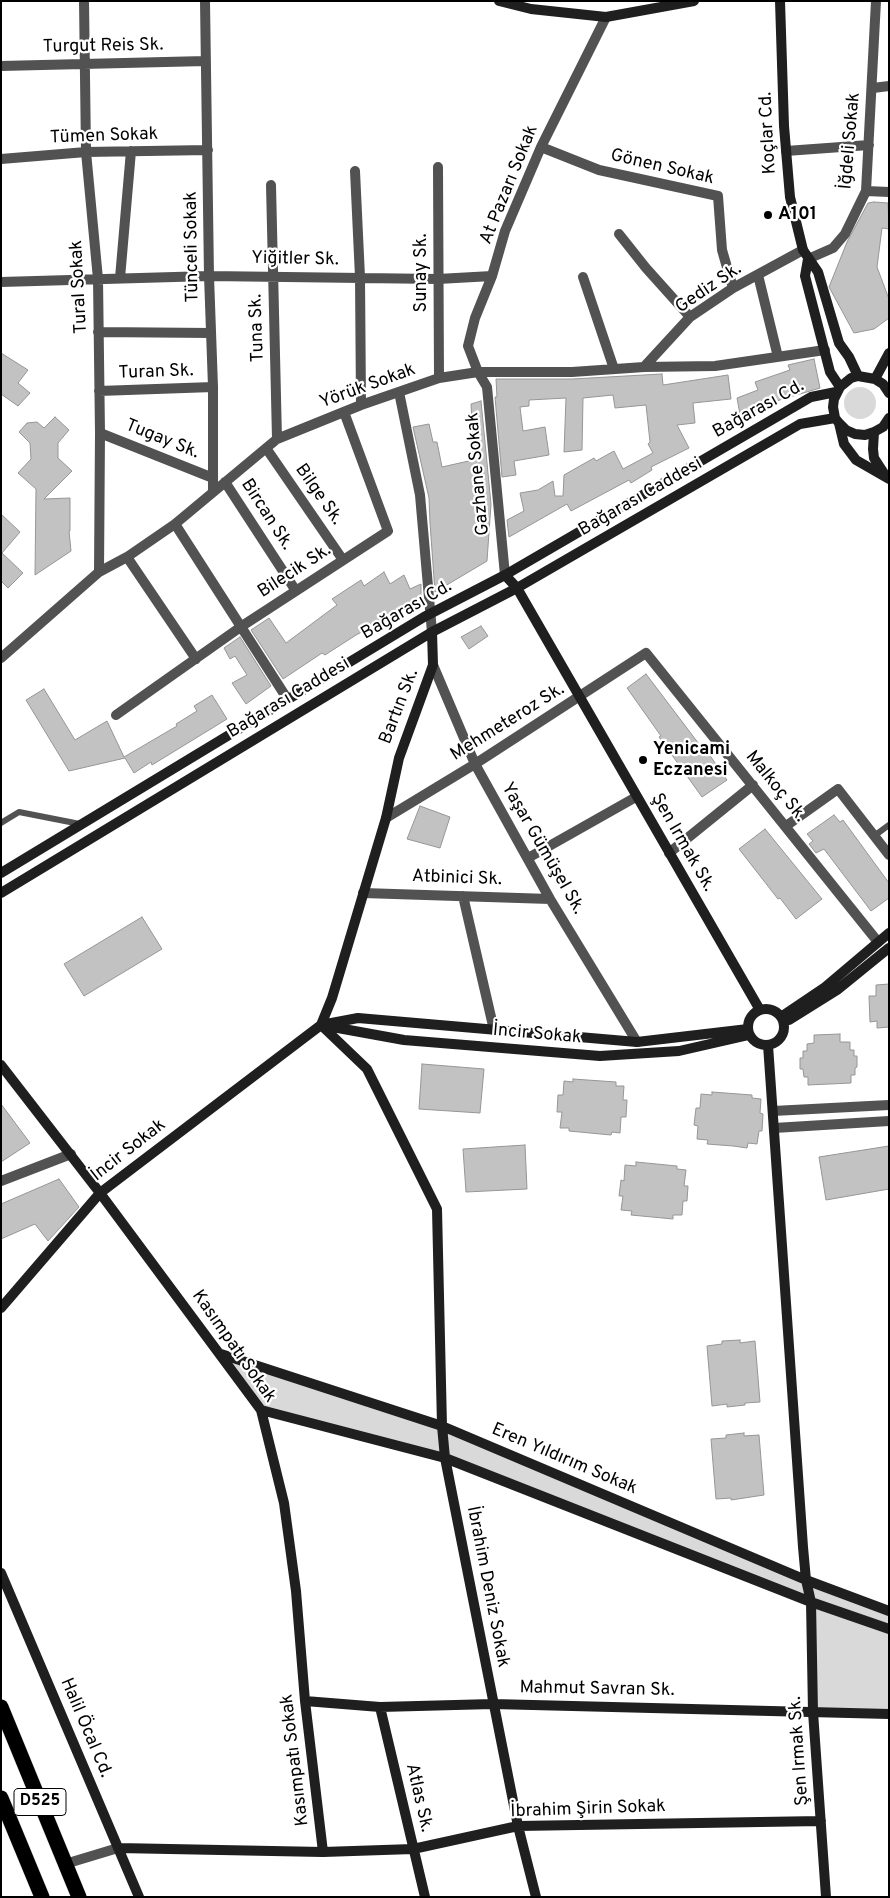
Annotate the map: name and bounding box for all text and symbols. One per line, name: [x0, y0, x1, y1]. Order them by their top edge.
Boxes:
street label: Turgut Reis Sk.: [42, 35, 164, 59]
street label: Koçlar Cd.: [756, 91, 782, 175]
street label: İğdeli Sokak: [836, 92, 866, 190]
street label: At Pazarı Sokak: [476, 122, 544, 248]
street label: Tümen Sokak: [50, 124, 158, 150]
street label: Gönen Sokak: [608, 146, 716, 190]
street label: Tünceli Sokak: [181, 191, 205, 303]
place label: A101: [778, 204, 817, 226]
marker: A101: [762, 209, 774, 221]
street label: Sunay Sk.: [411, 234, 433, 312]
street label: Tural Sokak: [67, 240, 93, 334]
street label: Yiğitler Sk.: [251, 248, 339, 272]
street label: Gediz Sk.: [672, 259, 746, 319]
street label: Tuna Sk.: [246, 293, 270, 363]
street label: Yörük Sokak: [317, 360, 419, 414]
street label: Turan Sk.: [118, 361, 194, 385]
street label: Bağarası Cd.: [710, 376, 808, 444]
street label: Gazhane Sokak: [463, 411, 495, 537]
street label: Tugay Sk.: [122, 415, 202, 465]
street label: Bağarası Caddesi: [575, 454, 707, 542]
street label: Bilge Sk.: [289, 460, 347, 530]
street label: Bircan Sk.: [235, 475, 297, 555]
street label: Bilecik Sk.: [254, 540, 336, 604]
street label: Bağarası Cd.: [358, 576, 456, 646]
street label: Bağarası Caddesi: [224, 654, 354, 744]
street label: Bartın Sk.: [376, 666, 424, 748]
street label: Mehmeteroz Sk.: [447, 679, 569, 767]
place label: Yenicami Eczanesi: [653, 739, 730, 782]
street label: Malkoç Sk.: [740, 747, 810, 827]
marker: Yenicami Eczanesi: [637, 754, 649, 766]
street label: Yaşar Gümüşel Sk.: [496, 779, 588, 919]
street label: Şen Irmak Sk.: [645, 790, 719, 896]
street label: Atbinici Sk.: [412, 867, 502, 891]
street label: İncir Sokak: [492, 1020, 582, 1050]
street label: İncir Sokak: [87, 1115, 171, 1187]
street label: Kasımpatı Sokak: [186, 1286, 280, 1408]
street label: Eren Yıldırım Sokak: [488, 1420, 640, 1500]
street label: İbrahim Deniz Sokak: [461, 1504, 513, 1670]
street label: Halil Öcal Cd.: [54, 1675, 116, 1781]
street label: Mahmut Savran Sk.: [519, 1678, 675, 1702]
street label: Kasımpatı Sokak: [277, 1693, 315, 1827]
street label: Şen Irmak Sk.: [785, 1695, 815, 1807]
street label: Atlas Sk.: [400, 1762, 436, 1834]
road number: D525: [14, 1788, 66, 1815]
street label: İbrahim Şirin Sokak: [510, 1796, 666, 1824]

